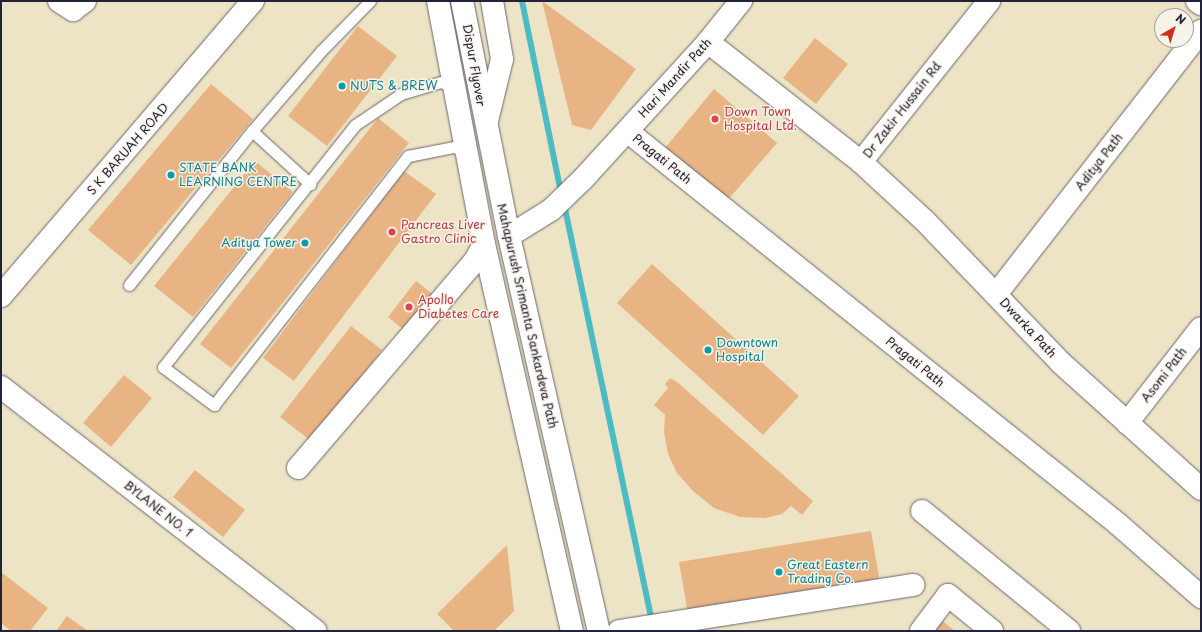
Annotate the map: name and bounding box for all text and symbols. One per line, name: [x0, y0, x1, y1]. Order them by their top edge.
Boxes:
north arrow: [1154, 8, 1194, 48]
text: N: [1172, 10, 1190, 28]
street label: Dispur Flyover: [460, 23, 488, 107]
street label: Hari Mandir Path: [636, 36, 714, 120]
street label: Dr Zakir Hussain Rd: [860, 59, 944, 161]
place label: NUTS & BREW: [350, 79, 438, 93]
marker: NUTS & BREW: [337, 81, 347, 91]
street label: S K BARUAH ROAD: [84, 100, 172, 198]
place label: Down Town Hospital Ltd.: [724, 105, 797, 133]
marker: Down Town Hospital Ltd.: [709, 113, 721, 125]
street label: Pragati Path: [629, 131, 695, 187]
street label: Aditya Path: [1072, 131, 1126, 193]
place label: STATE BANK LEARNING CENTRE: [179, 161, 299, 189]
marker: STATE BANK LEARNING CENTRE: [166, 170, 176, 180]
street label: Mahapurush Srimanta Sankardeva Path: [494, 201, 560, 431]
place label: Pancreas Liver Gastro Clinic: [401, 218, 485, 246]
marker: Pancreas Liver Gastro Clinic: [386, 226, 398, 238]
place label: Aditya Tower: [221, 236, 297, 250]
marker: Aditya Tower: [300, 238, 310, 248]
place label: Apollo Diabetes Care: [418, 293, 500, 321]
street label: Dwarka Path: [997, 295, 1059, 361]
marker: Apollo Diabetes Care: [403, 301, 415, 313]
street label: Pragati Path: [882, 334, 948, 390]
place label: Downtown Hospital: [716, 336, 778, 364]
marker: Downtown Hospital: [703, 345, 713, 355]
street label: Asomi Path: [1138, 345, 1190, 405]
street label: BYLANE NO. 1: [121, 478, 195, 540]
place label: Great Eastern Trading Co.: [787, 558, 869, 586]
marker: Great Eastern Trading Co.: [774, 567, 784, 577]

